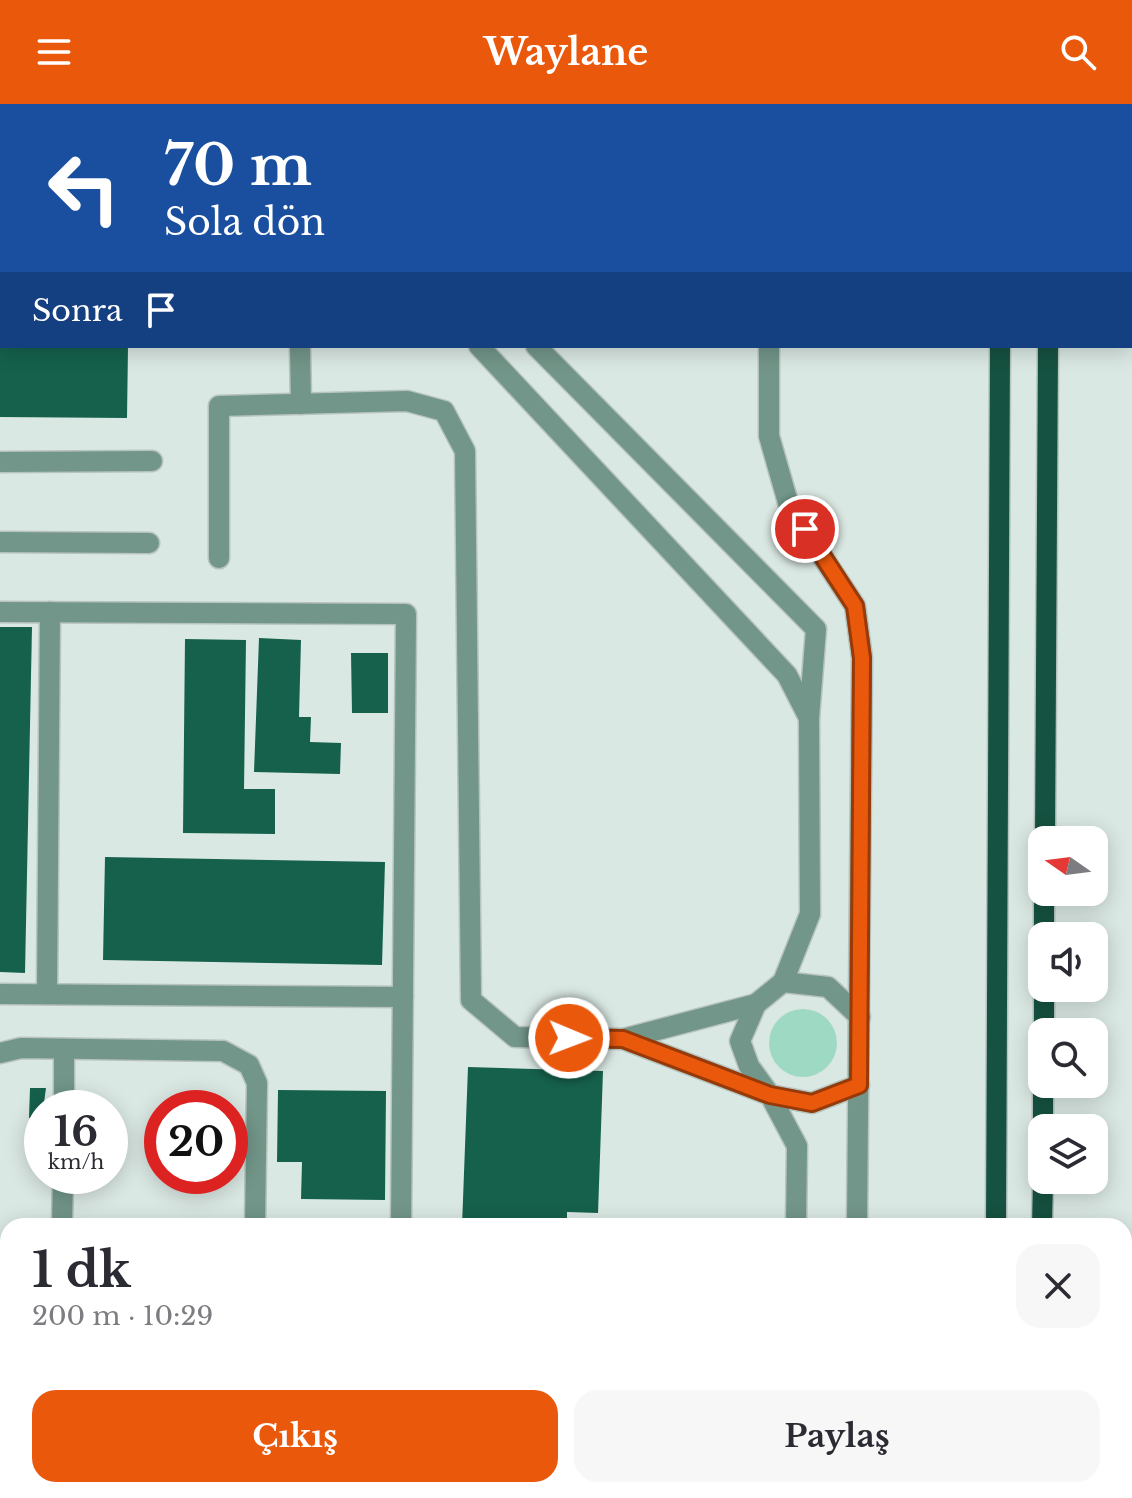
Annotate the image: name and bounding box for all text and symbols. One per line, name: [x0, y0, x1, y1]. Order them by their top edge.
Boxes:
icon: menu: [32, 30, 76, 74]
text: Waylane: [484, 30, 648, 75]
icon: search: [1056, 30, 1100, 74]
text: 70 m: [164, 131, 312, 200]
icon: left: [32, 136, 136, 240]
text: Sola dön: [164, 200, 325, 245]
icon: arrive: [139, 288, 183, 332]
text: Sonra: [32, 292, 123, 329]
pin: [771, 495, 839, 563]
icon: arrive: [783, 507, 827, 551]
north arrow: [1028, 826, 1108, 906]
map controls: [1028, 826, 1108, 1194]
button: sound: [1028, 922, 1108, 1002]
position arrow: [527, 996, 611, 1080]
button: search: [1028, 1018, 1108, 1098]
speed limit sign: 20: [144, 1090, 248, 1194]
text: 16: [54, 1107, 98, 1157]
button: layers: [1028, 1114, 1108, 1194]
text: km/h: [48, 1150, 104, 1174]
text: 1 dk: [32, 1240, 131, 1300]
button: close: [1016, 1244, 1100, 1328]
text: 200 m · 10:29: [32, 1300, 213, 1332]
button: Çıkış: [32, 1390, 558, 1482]
button: Paylaş: [574, 1390, 1100, 1482]

